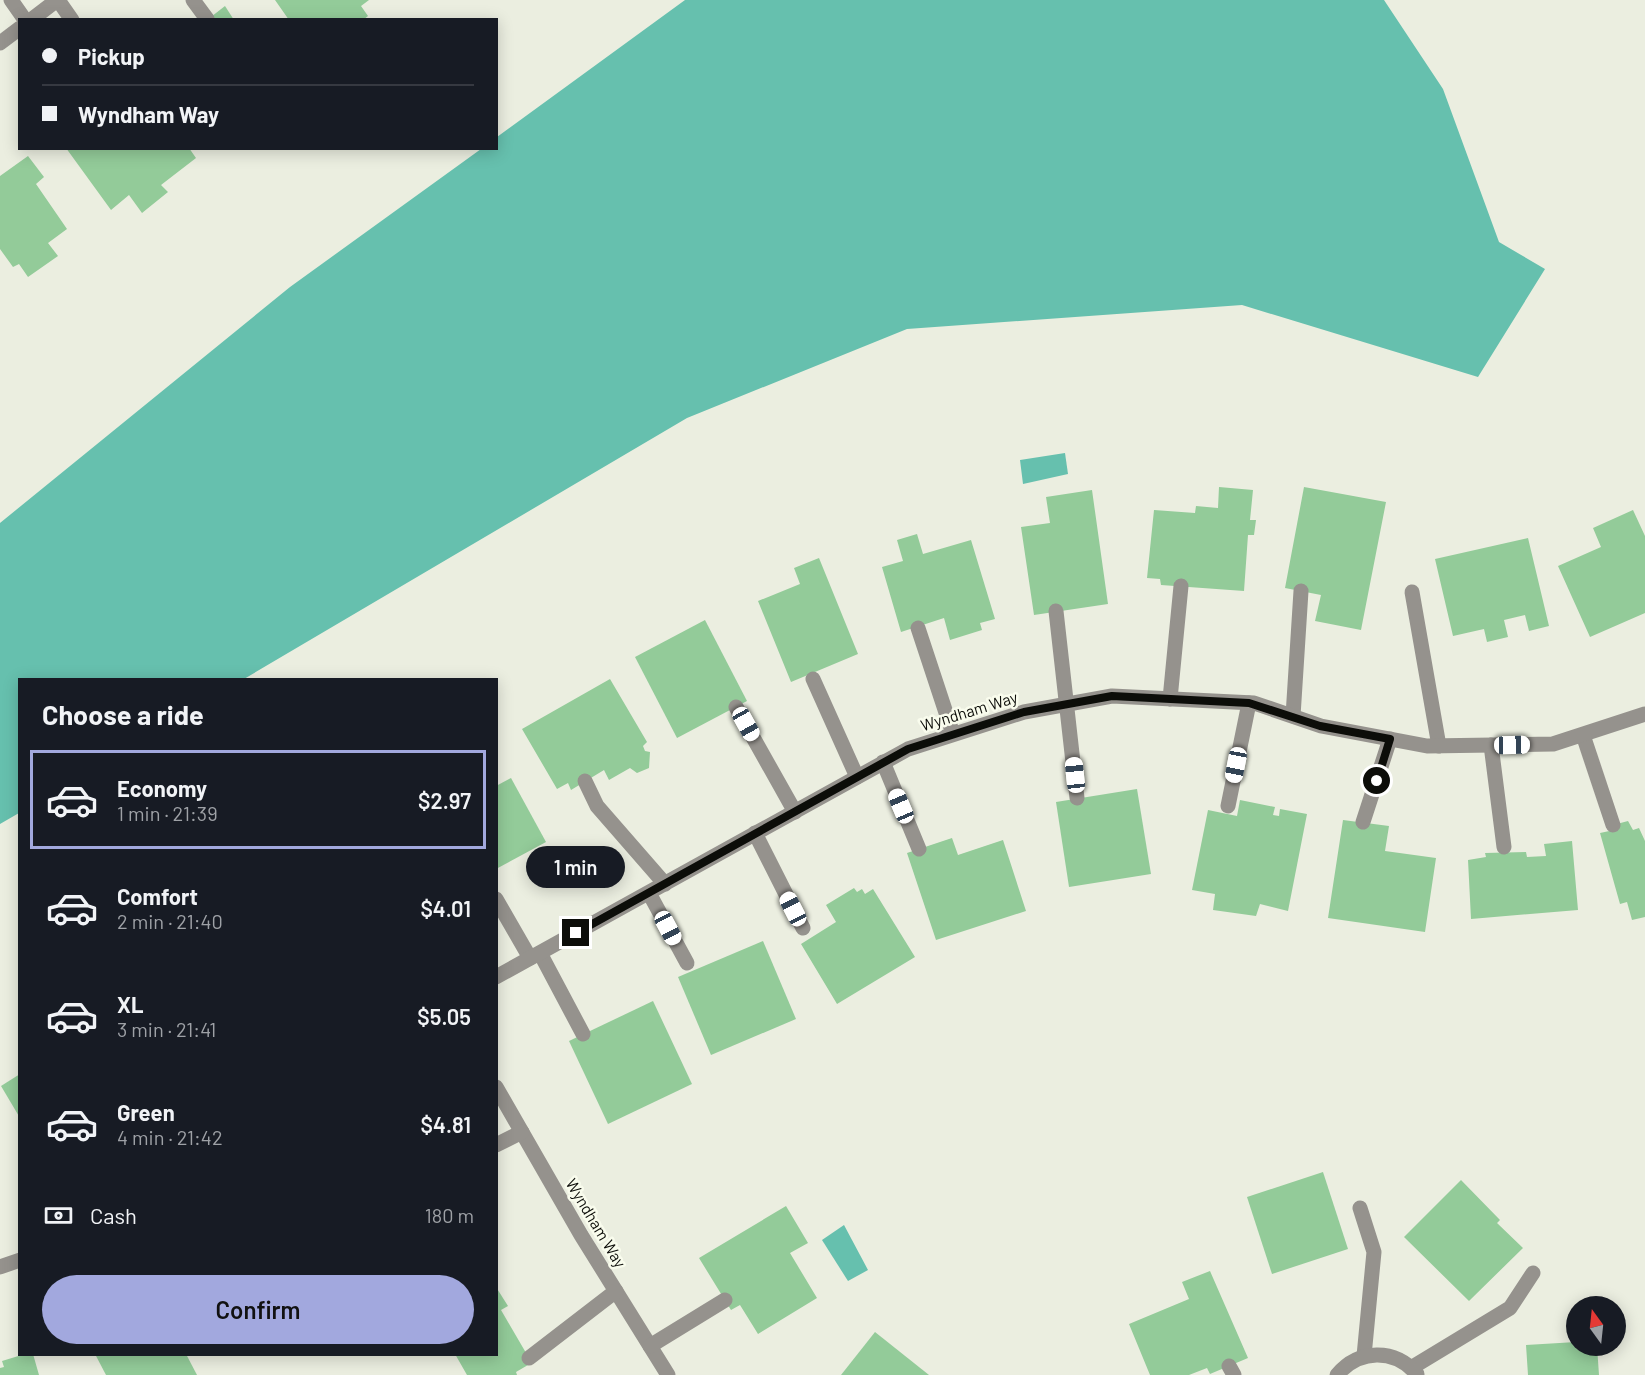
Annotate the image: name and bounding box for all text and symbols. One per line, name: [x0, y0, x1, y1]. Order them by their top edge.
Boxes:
text: Pickup: [78, 43, 145, 69]
text: Wyndham Way: [78, 101, 219, 127]
street label: Wyndham Way: [918, 687, 1020, 734]
text: Choose a ride: [42, 698, 204, 730]
car: [729, 704, 763, 744]
car: [1494, 736, 1530, 754]
car: [1224, 746, 1248, 784]
car: [1064, 756, 1086, 794]
route start: [1363, 767, 1390, 794]
icon: car: [45, 773, 99, 827]
text: Economy: [117, 775, 207, 801]
car: [886, 786, 916, 826]
text: $2.97: [418, 787, 471, 813]
text: 1 min · 21:39: [117, 801, 218, 825]
callout: 1 min: [526, 846, 626, 888]
text: 1 min: [554, 855, 597, 879]
icon: car: [45, 881, 99, 935]
text: Comfort: [117, 883, 198, 909]
car: [777, 889, 809, 929]
text: $4.01: [420, 895, 471, 921]
car: [652, 908, 684, 948]
text: 2 min · 21:40: [117, 909, 223, 933]
route end: [562, 919, 589, 946]
icon: car: [45, 989, 99, 1043]
text: XL: [117, 991, 143, 1017]
text: $5.05: [417, 1003, 471, 1029]
text: 3 min · 21:41: [117, 1017, 216, 1041]
icon: car: [45, 1097, 99, 1151]
text: Green: [117, 1099, 175, 1125]
text: $4.81: [421, 1111, 471, 1137]
text: 4 min · 21:42: [117, 1125, 223, 1149]
street label: Wyndham Way: [562, 1175, 631, 1271]
icon: cash: [42, 1199, 75, 1232]
text: Cash: [90, 1202, 137, 1228]
text: 180 m: [425, 1203, 474, 1227]
button: Confirm: [42, 1275, 474, 1344]
north arrow: [1566, 1296, 1626, 1356]
map controls: [1566, 1296, 1626, 1356]

